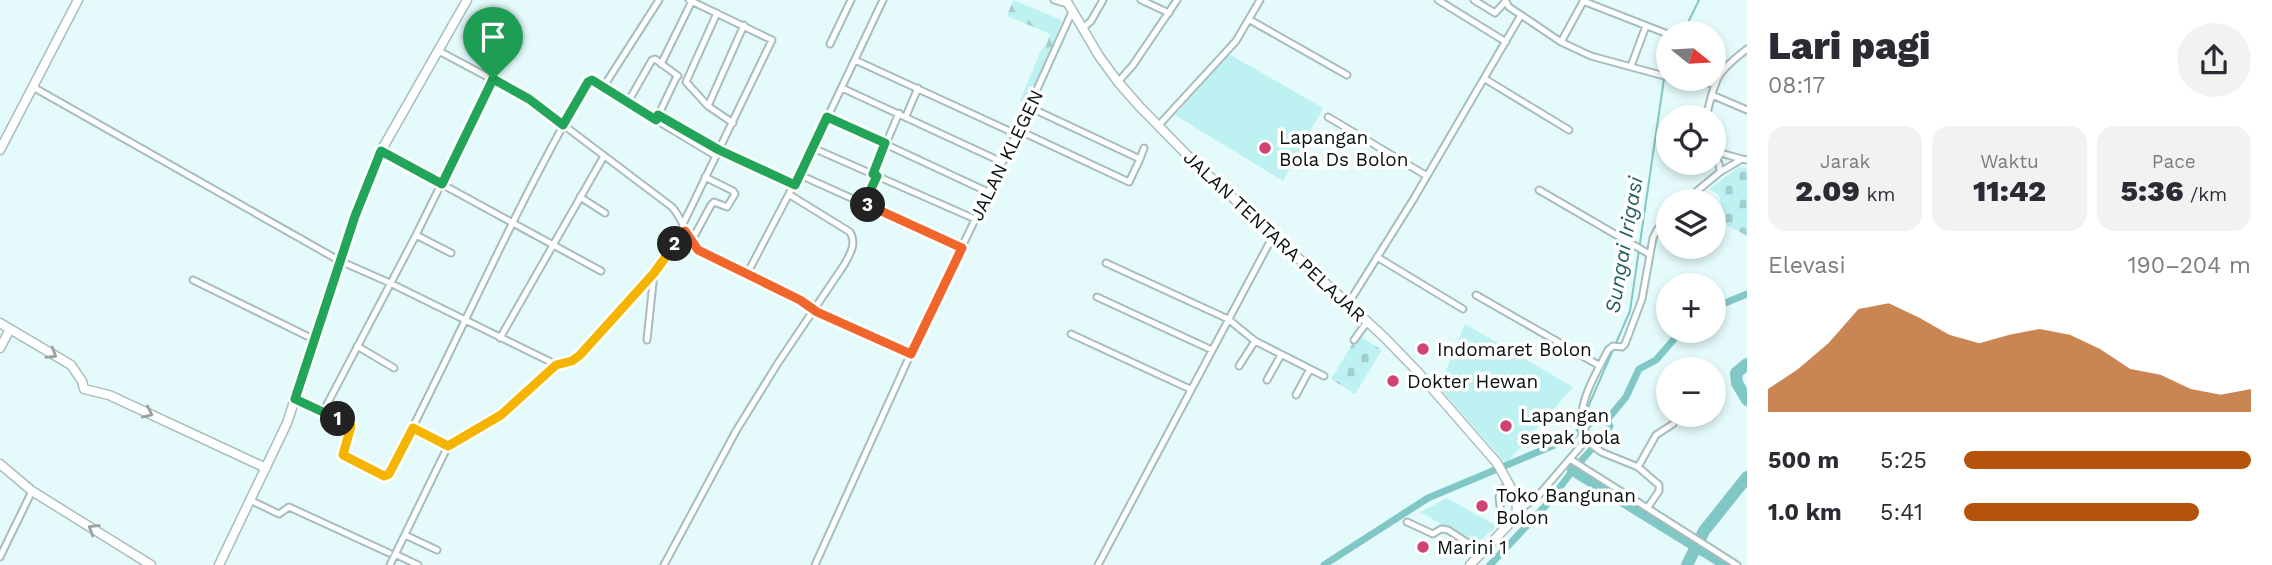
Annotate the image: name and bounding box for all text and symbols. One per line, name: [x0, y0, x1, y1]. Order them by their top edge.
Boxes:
pin: [463, 7, 523, 79]
icon: arrive: [474, 18, 512, 56]
north arrow: [1656, 21, 1726, 91]
map controls: [1656, 21, 1726, 427]
button: share: [2177, 23, 2251, 97]
text: Lari pagi: [1768, 24, 1930, 68]
text: 08:17: [1768, 72, 1825, 99]
street label: JALAN KLEGEN: [965, 86, 1048, 224]
button: locate: [1656, 105, 1726, 175]
place label: Lapangan Bola Ds Bolon: [1279, 126, 1408, 171]
marker: Lapangan Bola Ds Bolon: [1257, 140, 1273, 156]
street label: JALAN TENTARA PELAJAR: [1179, 146, 1370, 327]
text: Jarak: [1820, 150, 1870, 173]
text: Waktu: [1980, 150, 2039, 173]
text: Pace: [2152, 150, 2196, 173]
text: 2.09: [1795, 173, 1860, 208]
text: 11:42: [1973, 173, 2046, 208]
text: 5:36: [2120, 173, 2184, 208]
water label: Sungai Irigasi: [1599, 174, 1648, 315]
text: km: [1860, 183, 1895, 206]
text: /km: [2184, 183, 2227, 206]
pin: 3: [850, 188, 886, 222]
button: layers: [1656, 189, 1726, 259]
text: 3: [862, 193, 873, 216]
pin: 2: [658, 226, 692, 262]
text: 2: [669, 232, 680, 255]
text: Elevasi: [1768, 252, 1846, 279]
text: 190–204 m: [2128, 252, 2251, 279]
button: +: [1656, 273, 1726, 343]
place label: Indomaret Bolon: [1437, 338, 1592, 361]
marker: Indomaret Bolon: [1415, 341, 1431, 357]
one-way arrow: [45, 346, 58, 359]
button: −: [1656, 357, 1726, 427]
place label: Dokter Hewan: [1407, 370, 1538, 393]
marker: Dokter Hewan: [1385, 373, 1401, 389]
pin: 1: [320, 402, 356, 436]
place label: Lapangan sepak bola: [1520, 404, 1621, 449]
one-way arrow: [141, 405, 153, 419]
text: 1: [333, 407, 342, 430]
marker: Lapangan sepak bola: [1498, 418, 1514, 434]
text: 500 m: [1768, 447, 1839, 474]
text: 5:25: [1880, 447, 1927, 474]
place label: Toko Bangunan Bolon: [1496, 484, 1636, 529]
marker: Toko Bangunan Bolon: [1474, 498, 1490, 514]
text: 1.0 km: [1768, 499, 1842, 526]
text: 5:41: [1880, 499, 1923, 526]
one-way arrow: [88, 524, 101, 537]
place label: Marini 1: [1437, 536, 1507, 559]
marker: Marini 1: [1415, 539, 1431, 555]

